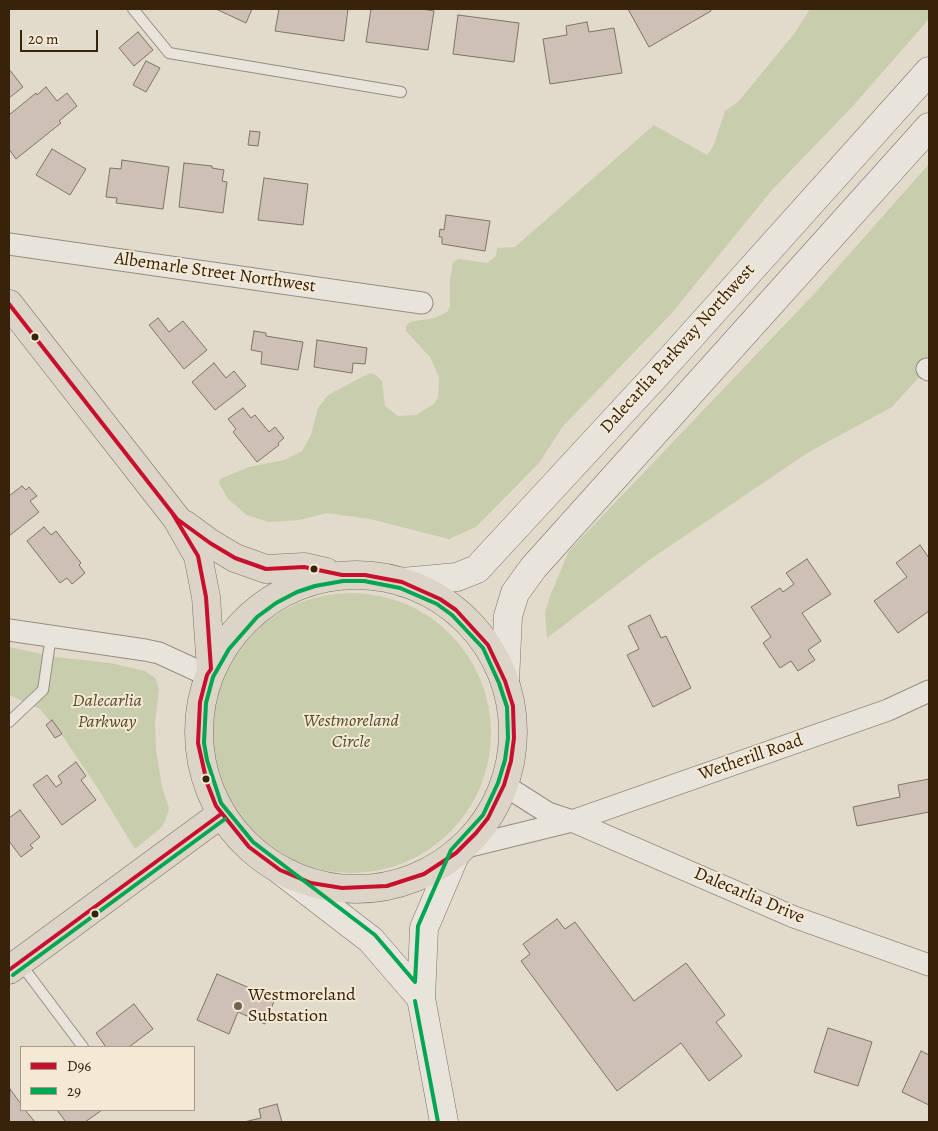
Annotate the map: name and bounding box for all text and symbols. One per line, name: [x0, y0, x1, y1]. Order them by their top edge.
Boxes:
scale bar: [22, 20, 100, 52]
text: 20 m: [28, 29, 59, 49]
street label: Albemarle Street Northwest: [113, 248, 317, 298]
street label: Dalecarlia Parkway Northwest: [596, 260, 760, 438]
unlabelled marker: [30, 332, 40, 342]
unlabelled marker: [309, 564, 319, 574]
park label: Dalecarlia Parkway: [72, 691, 142, 734]
park label: Westmoreland Circle: [303, 711, 399, 754]
street label: Wetherill Road: [696, 730, 806, 786]
unlabelled marker: [201, 774, 211, 784]
street label: Dalecarlia Drive: [690, 863, 808, 929]
unlabelled marker: [90, 909, 100, 919]
place label: Westmoreland Substation: [248, 985, 356, 1028]
marker: Westmoreland Substation: [232, 1000, 244, 1012]
legend: [20, 1046, 195, 1111]
text: D96: [67, 1056, 91, 1076]
text: 29: [67, 1081, 81, 1101]

